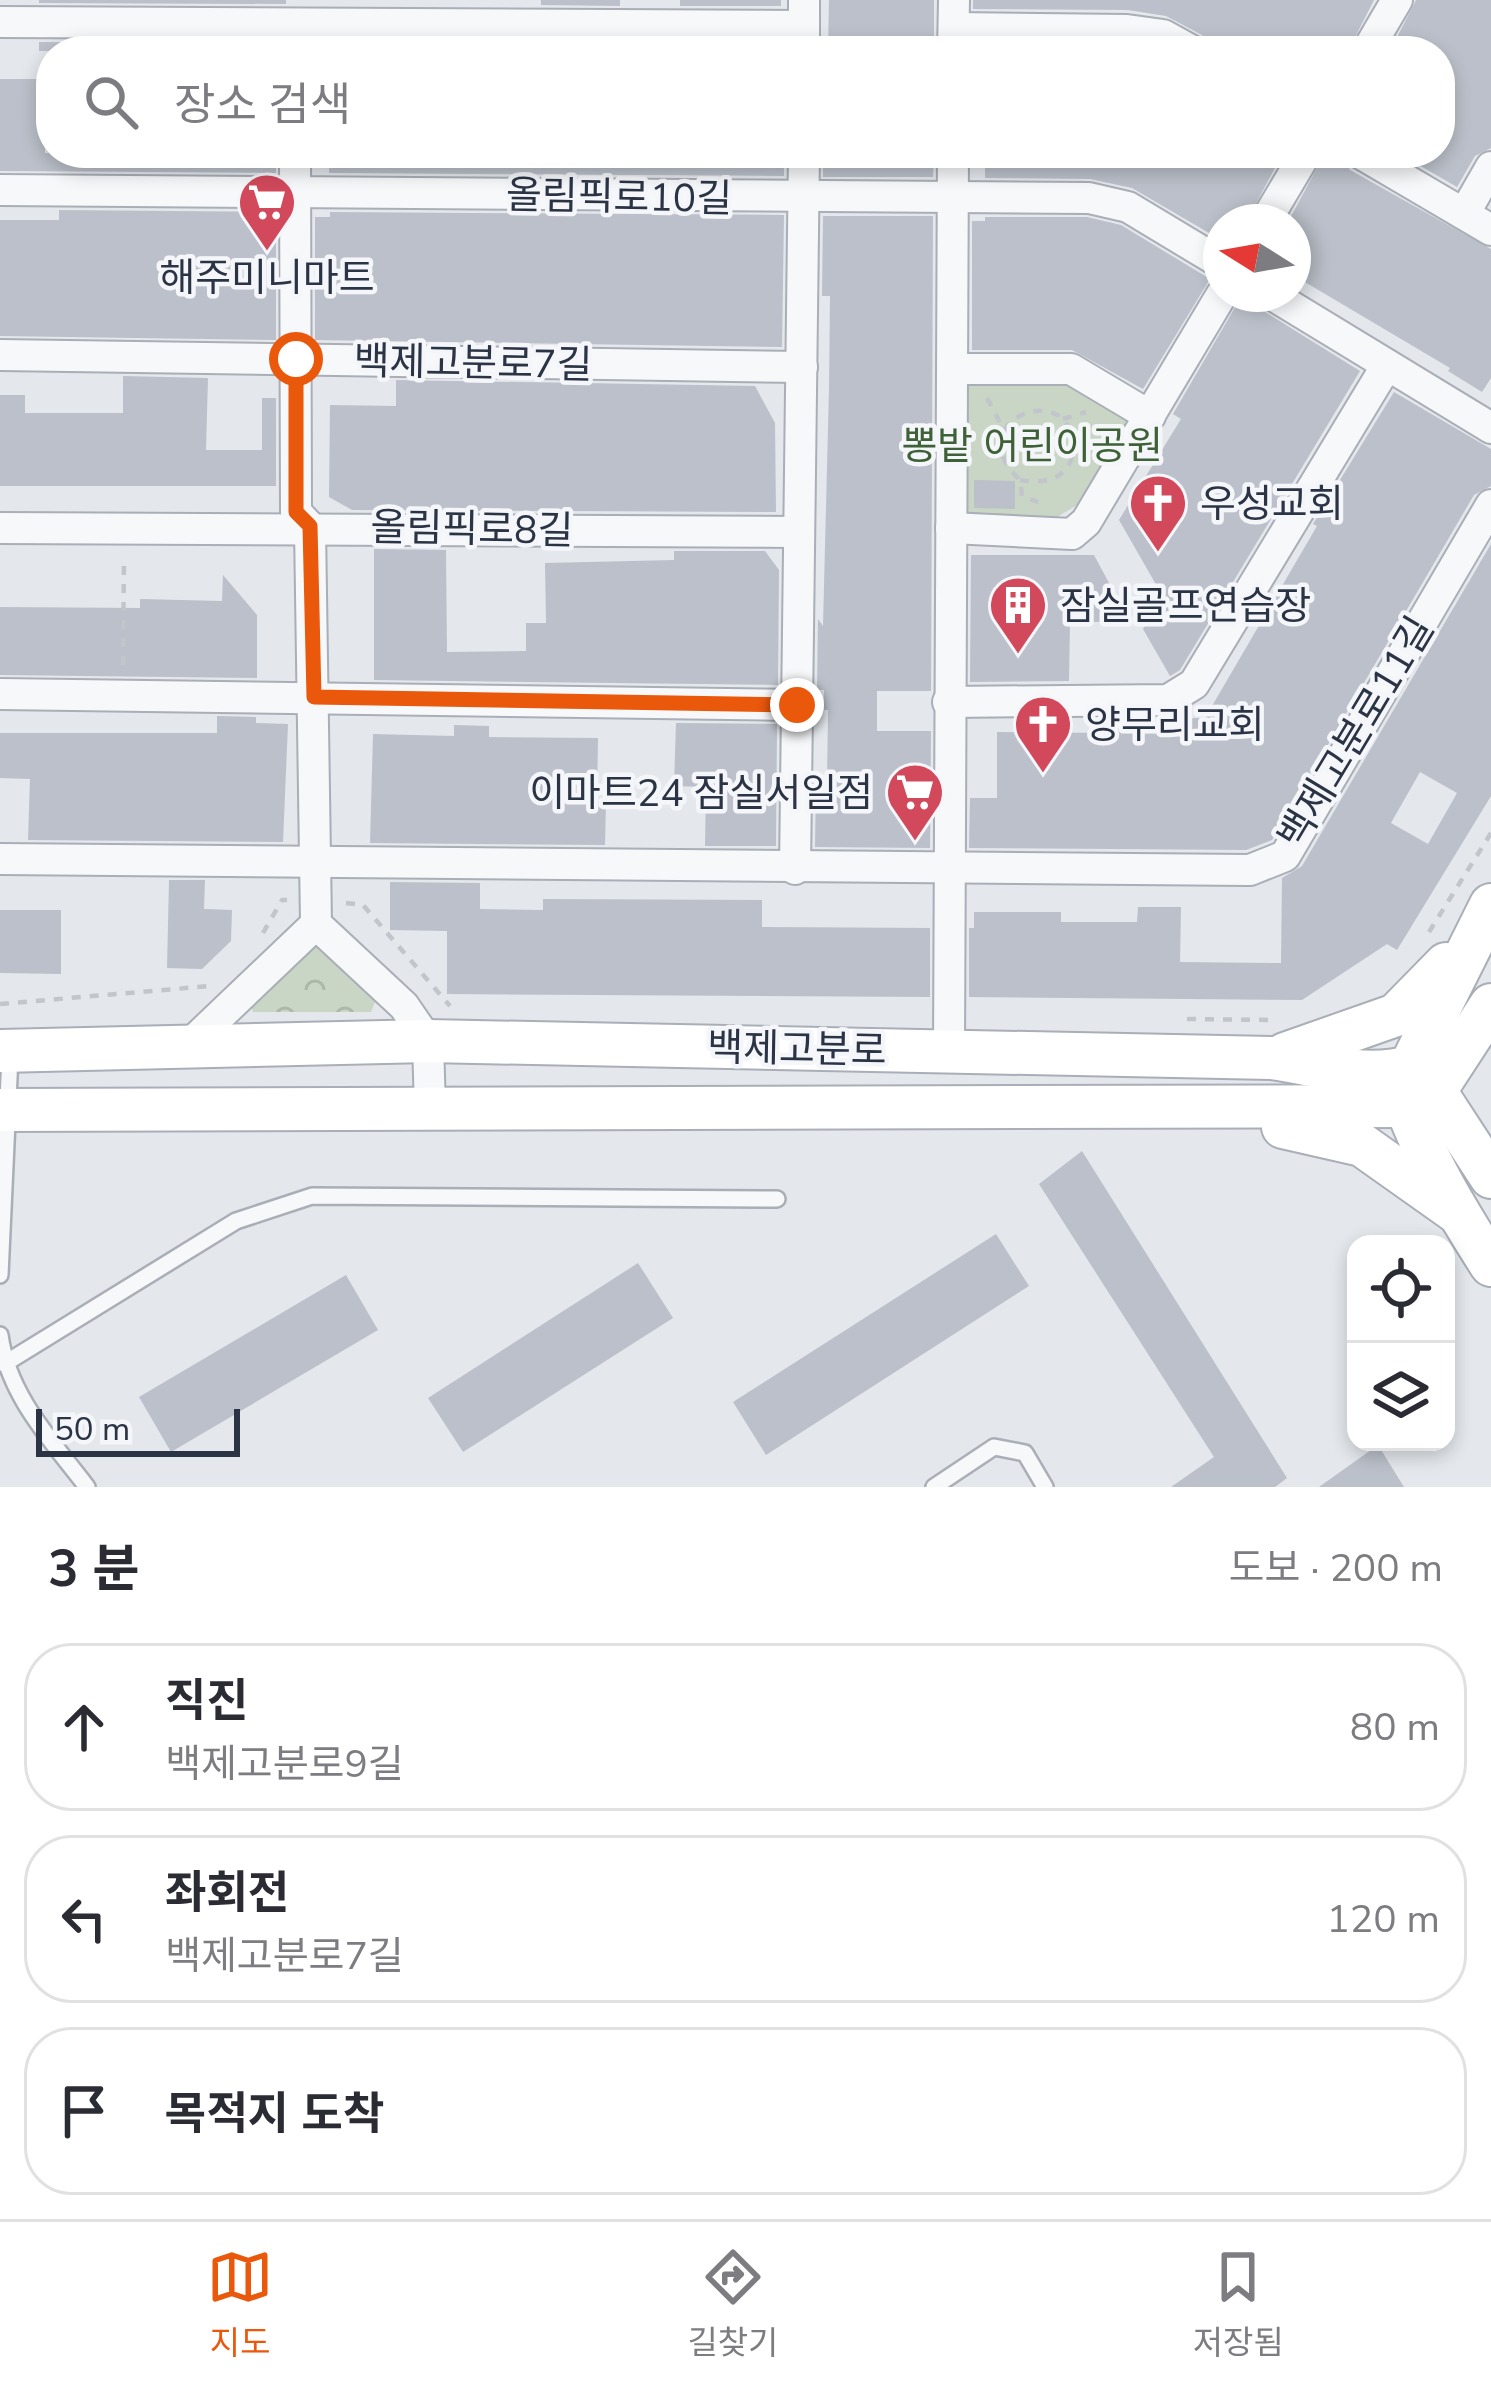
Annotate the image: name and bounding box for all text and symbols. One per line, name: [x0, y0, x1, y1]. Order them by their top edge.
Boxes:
search box: [36, 36, 1455, 168]
icon: search: [78, 69, 144, 135]
text: 장소 검색: [174, 75, 351, 136]
street label: 올림픽로10길: [505, 169, 733, 226]
supermarket icon: 해주미니마트: [236, 171, 298, 253]
north arrow: [1203, 204, 1311, 312]
place label: 해주미니마트: [159, 252, 375, 305]
route start: [269, 332, 323, 386]
street label: 백제고분로7길: [353, 335, 593, 392]
park label: 뽕밭 어린이공원: [901, 420, 1163, 473]
church icon: 우성교회: [1127, 472, 1189, 554]
place label: 우성교회: [1200, 478, 1344, 531]
street label: 올림픽로8길: [370, 501, 574, 558]
building icon: 잠실골프연습장: [987, 574, 1049, 656]
place label: 잠실골프연습장: [1060, 580, 1311, 633]
street label: 백제고분로11길: [1266, 607, 1446, 859]
route end: [770, 678, 824, 732]
church icon: 양무리교회: [1012, 693, 1074, 775]
place label: 양무리교회: [1085, 699, 1264, 752]
supermarket icon: 이마트24 잠실서일점: [884, 761, 946, 843]
place label: 이마트24 잠실서일점: [529, 767, 873, 820]
street label: 백제고분로: [707, 1021, 887, 1078]
map controls: [1347, 1235, 1455, 1451]
button: locate: [1347, 1235, 1455, 1343]
button: layers: [1347, 1343, 1455, 1451]
scale bar: [36, 1403, 240, 1456]
text: 50 m: [54, 1407, 130, 1452]
text: 3 분: [48, 1534, 139, 1604]
text: 도보 · 200 m: [1229, 1542, 1443, 1595]
text: 직진: [165, 1671, 248, 1732]
icon: ahead: [51, 1694, 117, 1760]
text: 80 m: [1350, 1701, 1440, 1754]
text: 백제고분로9길: [165, 1738, 404, 1791]
text: 좌회전: [165, 1863, 289, 1924]
icon: left: [51, 1886, 117, 1952]
text: 120 m: [1326, 1893, 1440, 1946]
text: 백제고분로7길: [165, 1930, 404, 1983]
icon: arrive: [51, 2078, 117, 2144]
text: 목적지 도착: [165, 2084, 384, 2145]
tab: 지도: [207, 2244, 273, 2366]
tab: 길찾기: [687, 2244, 778, 2366]
tab: 저장됨: [1193, 2244, 1284, 2366]

